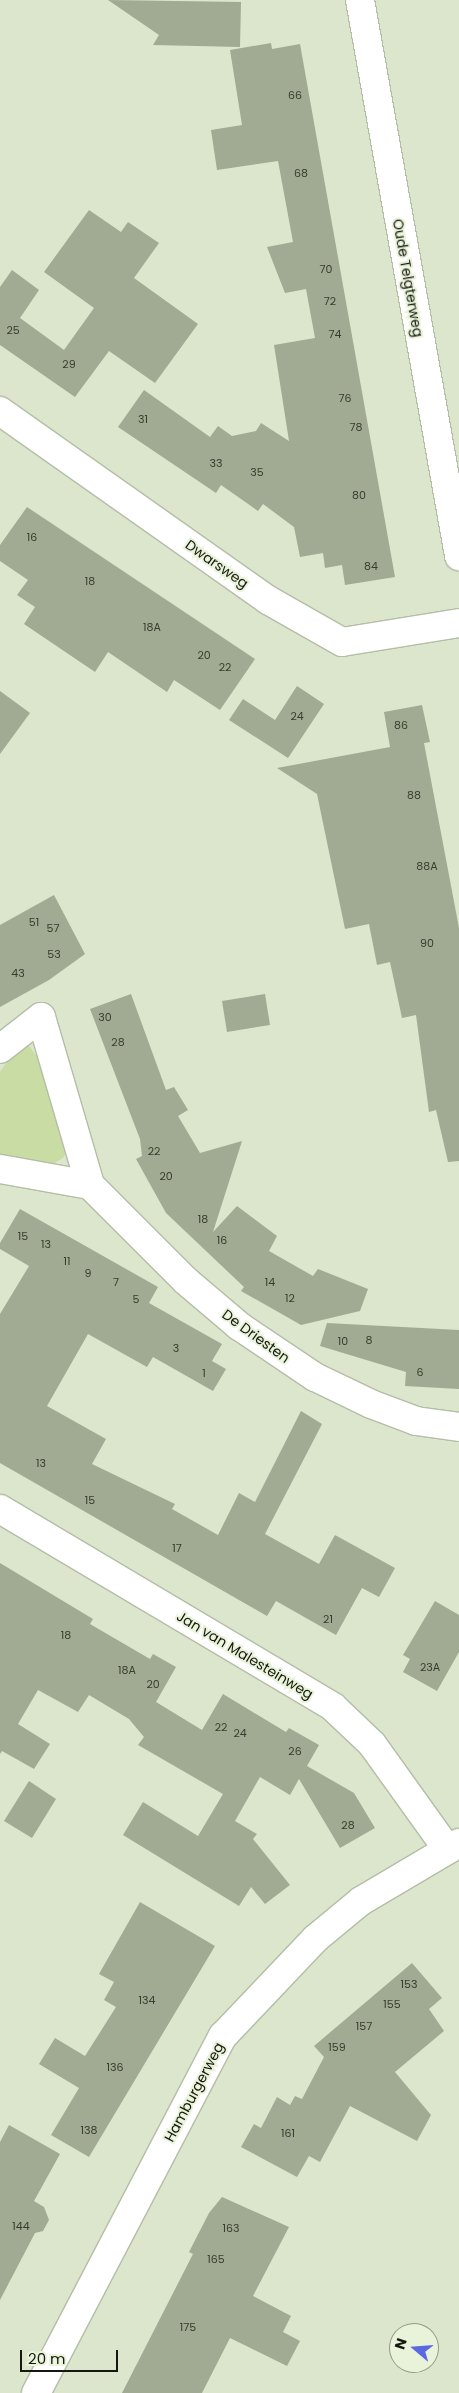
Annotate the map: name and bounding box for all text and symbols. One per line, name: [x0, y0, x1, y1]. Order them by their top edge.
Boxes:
house number: 66: [288, 88, 302, 102]
house number: 68: [294, 166, 308, 180]
street label: Oude Telgterweg: [389, 218, 427, 338]
house number: 70: [320, 262, 332, 276]
house number: 72: [324, 294, 336, 308]
house number: 25: [6, 323, 20, 337]
house number: 74: [329, 327, 341, 341]
house number: 29: [62, 357, 76, 371]
house number: 76: [339, 391, 351, 405]
house number: 31: [138, 412, 148, 426]
house number: 78: [350, 420, 362, 434]
house number: 33: [210, 456, 222, 470]
house number: 35: [250, 465, 264, 479]
house number: 80: [352, 488, 366, 502]
house number: 16: [27, 530, 37, 544]
street label: Dwarsweg: [182, 536, 252, 592]
house number: 84: [364, 559, 378, 573]
house number: 18: [85, 574, 95, 588]
house number: 18A: [143, 620, 161, 634]
house number: 20: [197, 648, 211, 662]
house number: 22: [219, 660, 231, 674]
house number: 24: [290, 709, 304, 723]
house number: 86: [394, 718, 408, 732]
house number: 88: [407, 788, 421, 802]
house number: 88A: [416, 859, 438, 873]
house number: 51: [29, 915, 39, 929]
house number: 57: [47, 921, 59, 935]
house number: 90: [420, 936, 434, 950]
house number: 53: [47, 947, 61, 961]
house number: 43: [11, 966, 25, 980]
house number: 30: [98, 1010, 112, 1024]
house number: 28: [111, 1035, 125, 1049]
house number: 22: [148, 1144, 160, 1158]
house number: 20: [159, 1169, 173, 1183]
house number: 18: [198, 1212, 208, 1226]
house number: 15: [18, 1229, 28, 1243]
house number: 16: [217, 1233, 227, 1247]
house number: 13: [41, 1237, 51, 1251]
house number: 11: [63, 1254, 71, 1268]
house number: 9: [85, 1266, 91, 1280]
house number: 7: [113, 1275, 119, 1289]
house number: 14: [265, 1275, 275, 1289]
house number: 12: [285, 1291, 295, 1305]
house number: 5: [133, 1292, 139, 1306]
street label: De Driesten: [219, 1306, 293, 1366]
house number: 8: [366, 1333, 372, 1347]
house number: 10: [338, 1334, 348, 1348]
house number: 3: [173, 1341, 179, 1355]
house number: 6: [417, 1365, 423, 1379]
house number: 1: [202, 1366, 206, 1380]
house number: 13: [36, 1456, 46, 1470]
house number: 15: [85, 1493, 95, 1507]
house number: 17: [172, 1541, 182, 1555]
street label: Jan van Malesteinweg: [174, 1608, 316, 1702]
house number: 21: [323, 1612, 333, 1626]
house number: 18: [61, 1628, 71, 1642]
house number: 23A: [420, 1660, 440, 1674]
house number: 18A: [118, 1663, 136, 1677]
house number: 20: [146, 1677, 160, 1691]
house number: 22: [215, 1720, 227, 1734]
house number: 24: [233, 1726, 247, 1740]
house number: 26: [288, 1744, 302, 1758]
house number: 28: [341, 1818, 355, 1832]
house number: 153: [401, 1977, 417, 1991]
house number: 134: [139, 1993, 155, 2007]
house number: 155: [383, 1997, 401, 2011]
house number: 157: [356, 2019, 372, 2033]
street label: Hamburgerweg: [161, 2039, 227, 2145]
house number: 159: [328, 2040, 346, 2054]
house number: 136: [107, 2060, 123, 2074]
house number: 138: [81, 2123, 97, 2137]
house number: 161: [281, 2126, 295, 2140]
house number: 144: [12, 2219, 30, 2233]
house number: 163: [223, 2221, 239, 2235]
house number: 165: [207, 2252, 225, 2266]
house number: 175: [180, 2320, 196, 2334]
north arrow: [389, 2323, 439, 2373]
text: N: [390, 2336, 412, 2352]
scale bar: [22, 2340, 120, 2372]
text: 20 m: [28, 2348, 66, 2369]

